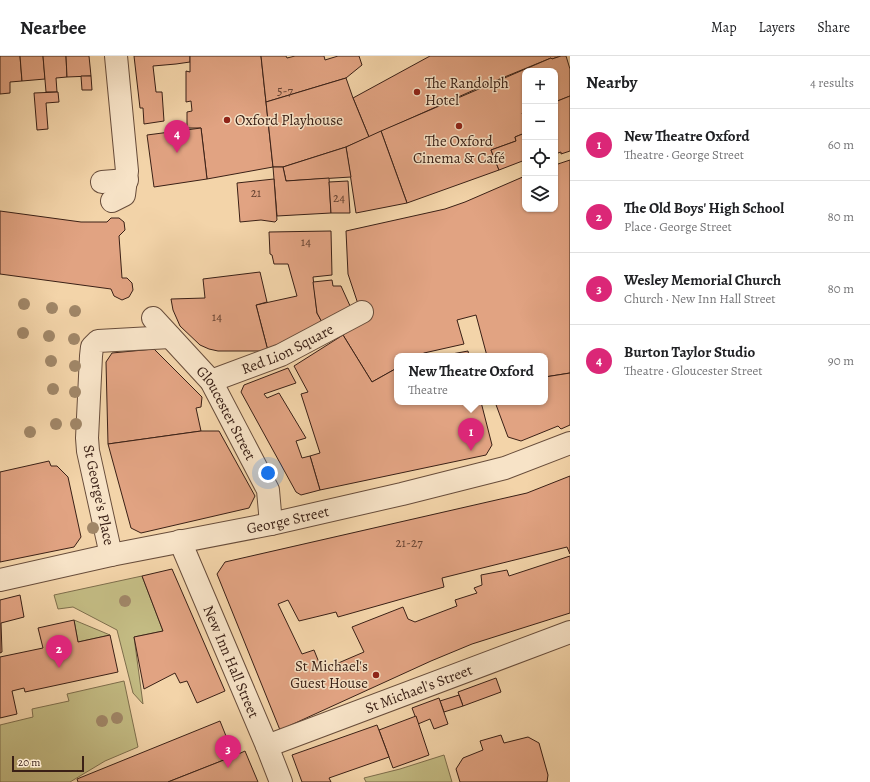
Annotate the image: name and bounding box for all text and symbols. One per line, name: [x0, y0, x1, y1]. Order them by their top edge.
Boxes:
text: Nearbee: [20, 15, 86, 41]
text: Map: [711, 18, 737, 37]
text: Layers: [759, 18, 795, 37]
text: Share: [817, 18, 850, 37]
map controls: [522, 68, 558, 212]
button: +: [522, 68, 558, 104]
text: Nearby: [586, 71, 637, 94]
place label: The Randolph Hotel: [425, 73, 509, 110]
text: 4 results: [810, 74, 854, 91]
house number: 5-7: [277, 82, 294, 99]
marker: The Randolph Hotel: [412, 87, 422, 97]
button: −: [522, 104, 558, 140]
place label: Oxford Playhouse: [235, 110, 343, 130]
marker: Oxford Playhouse: [222, 115, 232, 125]
pin: 4: [164, 120, 190, 153]
marker: The Oxford Cinema & Café: [454, 121, 464, 131]
text: New Theatre Oxford: [624, 126, 750, 146]
place label: The Oxford Cinema & Café: [413, 131, 505, 168]
text: 1: [597, 136, 601, 153]
text: 60 m: [828, 136, 854, 153]
button: locate: [522, 140, 558, 176]
text: Theatre · George Street: [624, 146, 744, 163]
button: layers: [522, 176, 558, 212]
house number: 21: [251, 184, 262, 201]
house number: 24: [333, 189, 345, 206]
text: The Old Boys' High School: [624, 198, 784, 218]
text: 2: [596, 208, 602, 225]
text: 80 m: [827, 208, 854, 225]
text: Place · George Street: [624, 218, 732, 235]
house number: 14: [301, 233, 311, 250]
text: Wesley Memorial Church: [624, 270, 781, 290]
text: 3: [596, 280, 602, 297]
text: 80 m: [827, 280, 854, 297]
text: Church · New Inn Hall Street: [624, 290, 776, 307]
house number: 14: [212, 308, 222, 325]
street label: Red Lion Square: [238, 319, 337, 379]
text: Burton Taylor Studio: [624, 342, 755, 362]
text: 4: [596, 352, 602, 369]
text: 90 m: [828, 352, 854, 369]
popup: [394, 353, 548, 405]
street label: Gloucester Street: [192, 361, 261, 464]
text: New Theatre Oxford: [408, 361, 534, 381]
text: Theatre · Gloucester Street: [624, 362, 763, 379]
text: Theatre: [408, 381, 448, 398]
pin: 1: [458, 418, 484, 451]
street label: St George's Place: [79, 443, 119, 547]
your location: [258, 463, 278, 483]
street label: George Street: [245, 501, 331, 539]
house number: 21-27: [395, 534, 423, 551]
street label: New Inn Hall Street: [198, 602, 264, 721]
pin: 2: [46, 635, 72, 668]
place label: St Michael's Guest House: [290, 656, 368, 693]
street label: St Michael's Street: [362, 660, 475, 718]
marker: St Michael's Guest House: [371, 670, 381, 680]
pin: 3: [215, 735, 241, 768]
scale bar: [12, 754, 84, 773]
text: 20 m: [18, 755, 40, 770]

